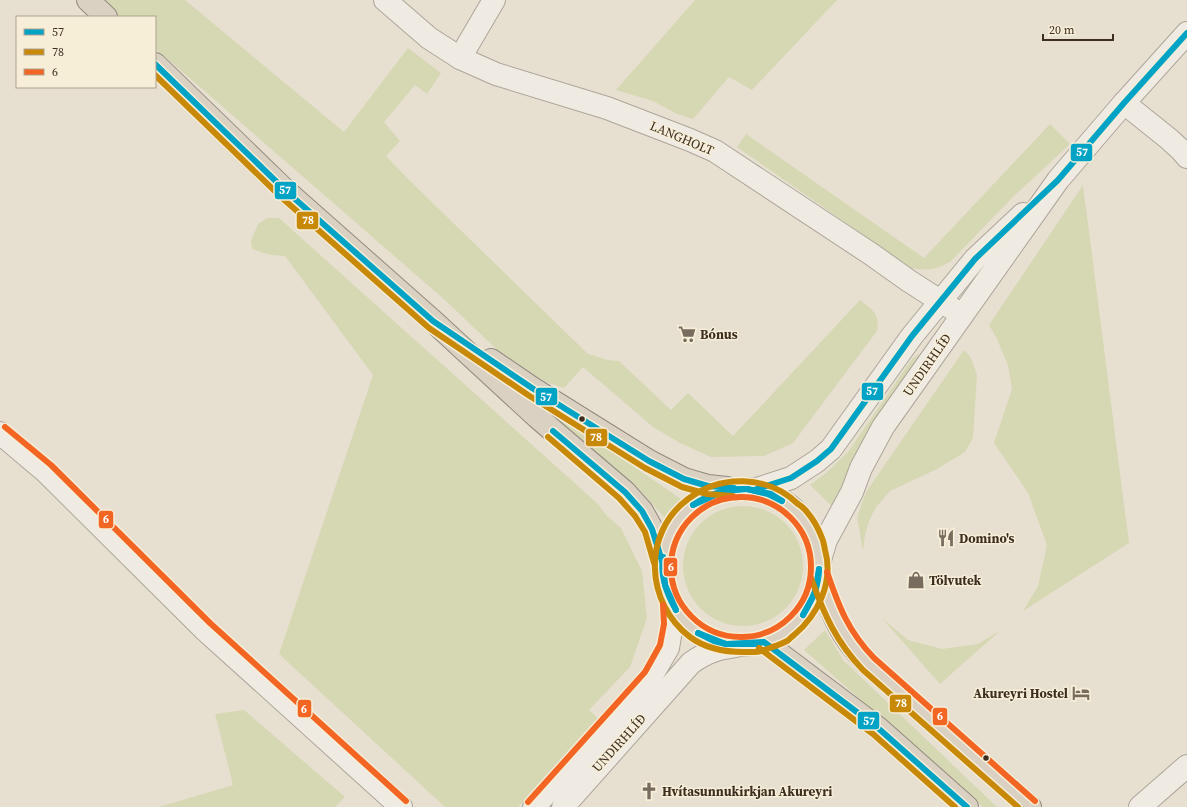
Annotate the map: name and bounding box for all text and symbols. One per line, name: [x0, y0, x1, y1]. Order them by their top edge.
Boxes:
legend: [16, 16, 156, 88]
scale bar: [1043, 16, 1113, 42]
text: 20 m: [1049, 22, 1075, 38]
text: 57: [52, 24, 64, 40]
text: 78: [52, 44, 64, 60]
text: 6: [52, 64, 58, 80]
street label: LANGHOLT: [648, 117, 717, 159]
line badge: 57: [1070, 143, 1093, 162]
text: 57: [1076, 145, 1088, 160]
line badge: 57: [274, 181, 297, 200]
text: 57: [279, 183, 291, 198]
line badge: 78: [296, 211, 319, 230]
text: 78: [302, 213, 314, 228]
supermarket icon: Bónus: [677, 324, 697, 344]
place label: Bónus: [700, 326, 738, 343]
street label: UNDIRHLÍÐ: [899, 330, 955, 400]
line badge: 57: [861, 382, 884, 401]
text: 57: [866, 384, 878, 399]
line badge: 57: [535, 387, 558, 406]
text: 57: [540, 390, 552, 405]
unlabelled marker: [577, 414, 587, 424]
line badge: 78: [585, 428, 608, 447]
text: 78: [590, 430, 602, 445]
line badge: 6: [98, 510, 114, 529]
text: 6: [103, 512, 109, 527]
restaurant icon: Domino's: [936, 528, 956, 548]
place label: Domino's: [959, 530, 1015, 547]
line badge: 6: [663, 557, 678, 577]
text: 6: [668, 560, 674, 575]
shop icon: Tölvutek: [906, 570, 926, 590]
place label: Tölvutek: [929, 572, 982, 589]
hotel icon: Akureyri Hostel: [1071, 683, 1091, 703]
place label: Akureyri Hostel: [973, 685, 1068, 702]
line badge: 78: [889, 694, 912, 713]
text: 78: [895, 696, 907, 711]
line badge: 6: [297, 699, 312, 718]
text: 6: [301, 702, 307, 717]
line badge: 6: [932, 707, 948, 726]
text: 6: [937, 709, 943, 724]
street label: UNDIRHLÍÐ: [588, 710, 650, 776]
line badge: 57: [857, 711, 880, 730]
text: 57: [863, 714, 875, 729]
unlabelled marker: [981, 753, 991, 763]
church icon: Hvítasunnukirkjan Akureyri: [639, 781, 659, 801]
place label: Hvítasunnukirkjan Akureyri: [662, 783, 832, 800]

